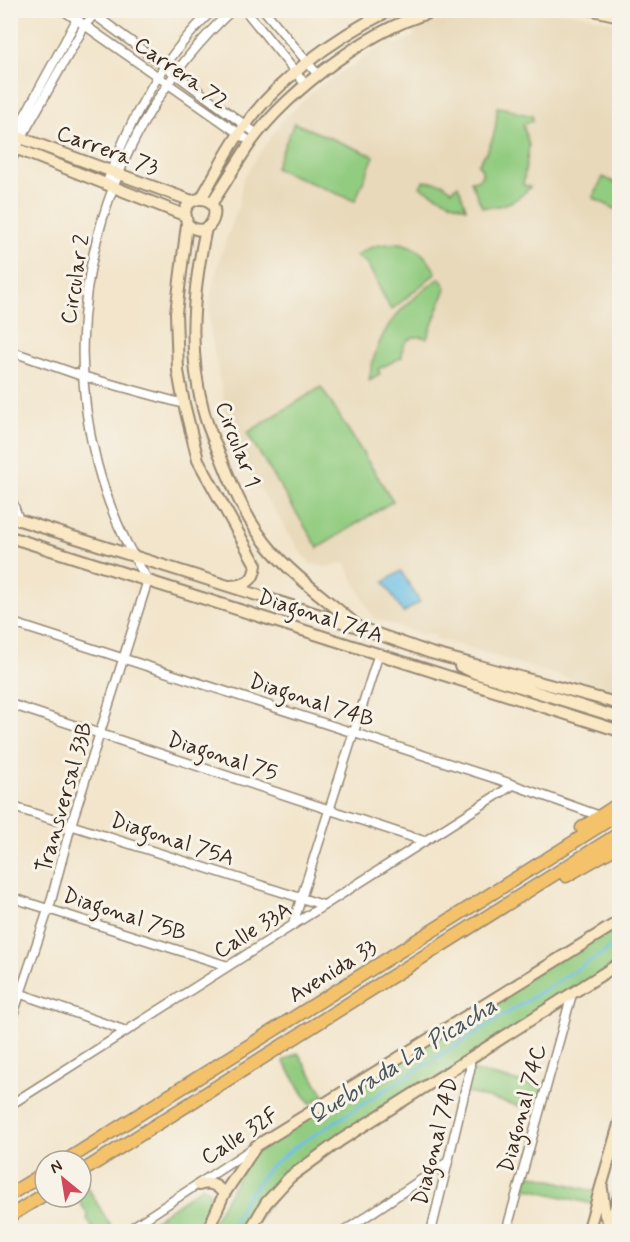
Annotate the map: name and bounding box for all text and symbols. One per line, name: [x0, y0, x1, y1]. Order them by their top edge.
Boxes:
street label: Carrera 72: [128, 31, 234, 116]
street label: Carrera 73: [52, 119, 162, 182]
street label: Circular 2: [55, 232, 97, 326]
street label: Circular 1: [208, 398, 266, 492]
street label: Diagonal 74A: [253, 583, 387, 653]
street label: Diagonal 74B: [244, 668, 378, 737]
street label: Transversal 33B: [30, 719, 100, 876]
street label: Diagonal 75: [163, 726, 281, 791]
street label: Diagonal 75A: [106, 807, 238, 876]
street label: Diagonal 75B: [58, 882, 190, 951]
street label: Calle 33A: [209, 896, 297, 966]
street label: Avenida 33: [284, 934, 382, 1010]
water label: Quebrada La Picacha: [302, 991, 503, 1132]
street label: Diagonal 74C: [492, 1041, 556, 1177]
street label: Diagonal 74D: [406, 1074, 468, 1209]
street label: Calle 32F: [196, 1101, 284, 1172]
north arrow: [33, 1149, 93, 1209]
text: N: [46, 1156, 66, 1179]

